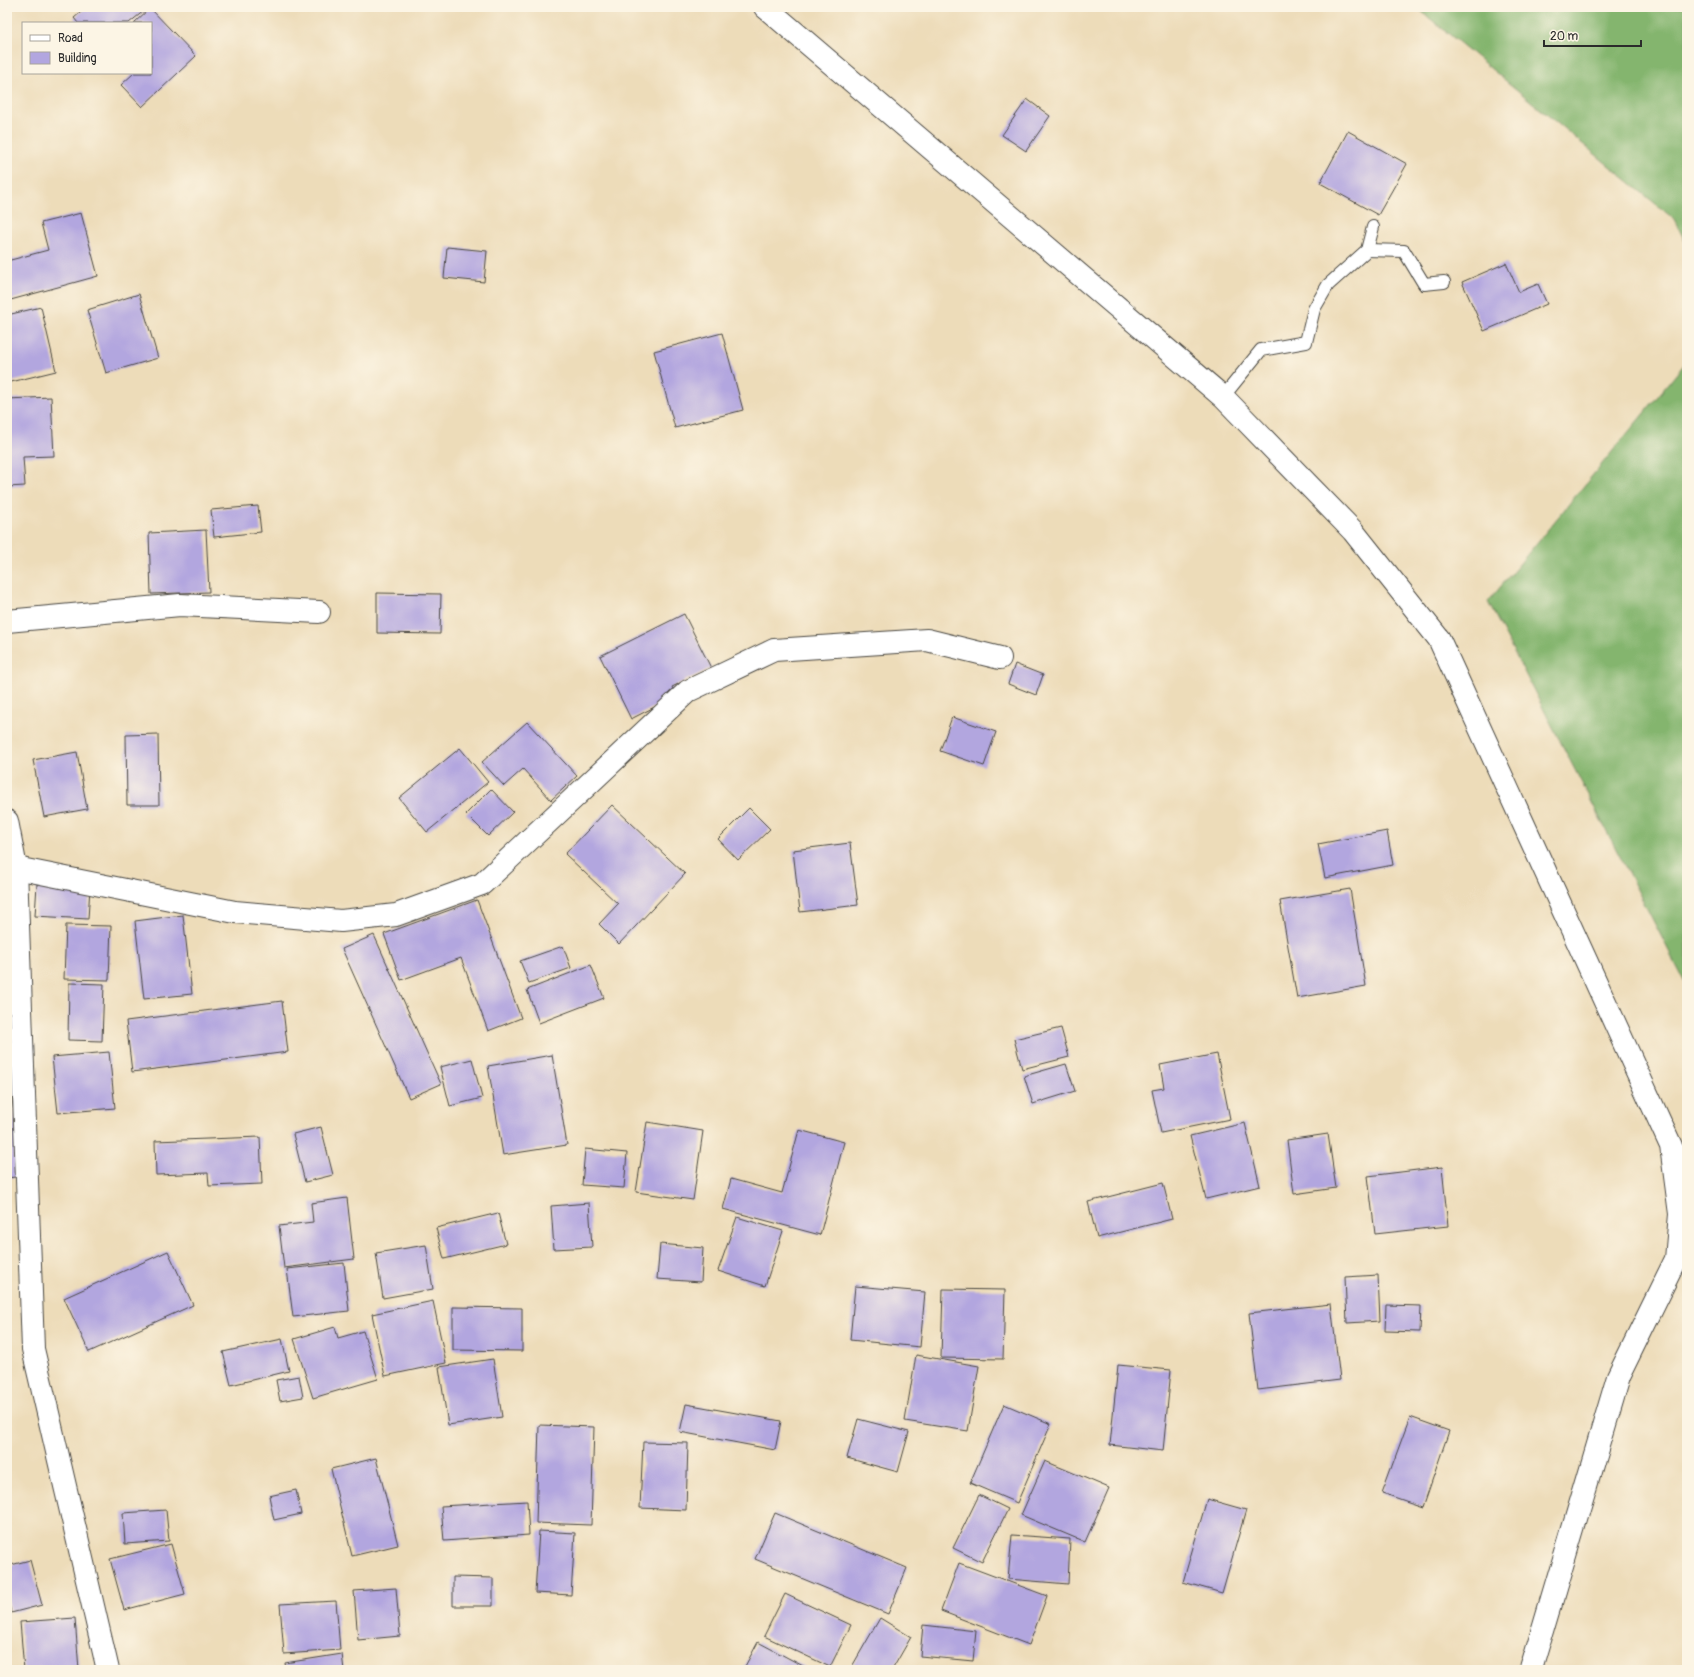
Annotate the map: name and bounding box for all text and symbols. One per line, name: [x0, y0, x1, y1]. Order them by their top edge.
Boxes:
legend: [22, 22, 152, 74]
scale bar: [1544, 22, 1641, 48]
text: 20 m: [1550, 29, 1579, 44]
text: Road: [58, 31, 83, 46]
text: Building: [58, 51, 97, 66]

